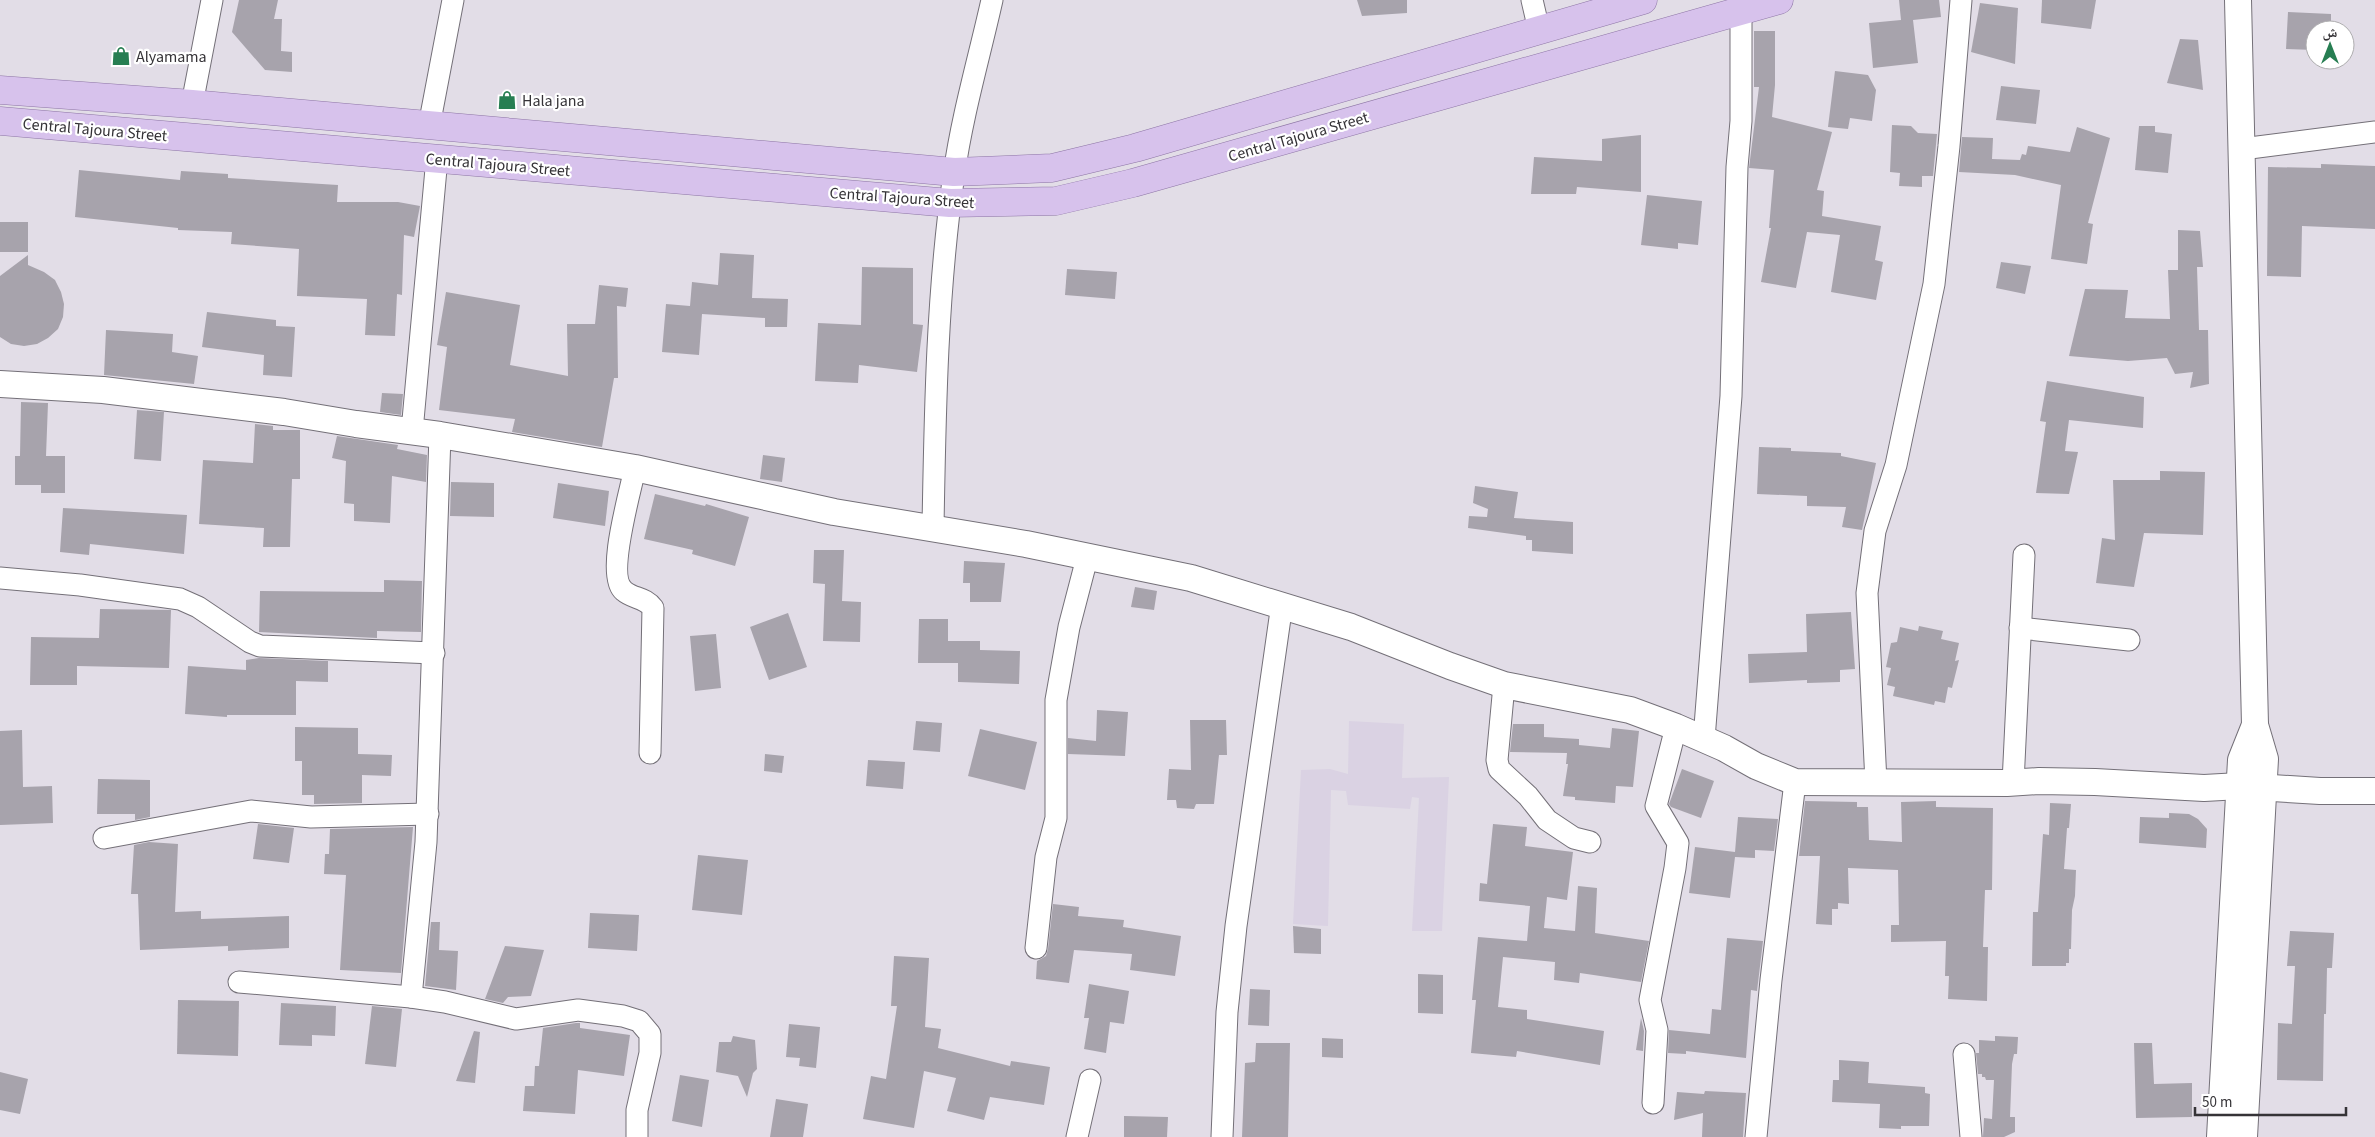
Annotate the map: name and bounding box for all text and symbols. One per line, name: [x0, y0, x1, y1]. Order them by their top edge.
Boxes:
north arrow: [2305, 20, 2355, 70]
text: ش: [2323, 23, 2338, 43]
shop icon: Alyamama: [110, 45, 132, 67]
place label: Alyamama: [136, 46, 207, 68]
shop icon: Hala jana: [496, 89, 518, 111]
place label: Hala jana: [522, 90, 585, 112]
street label: Central Tajoura Street: [1226, 106, 1372, 168]
street label: Central Tajoura Street: [22, 113, 169, 147]
street label: Central Tajoura Street: [425, 148, 572, 182]
street label: Central Tajoura Street: [829, 182, 976, 214]
scale bar: [2195, 1084, 2346, 1116]
text: 50 m: [2202, 1092, 2232, 1113]

